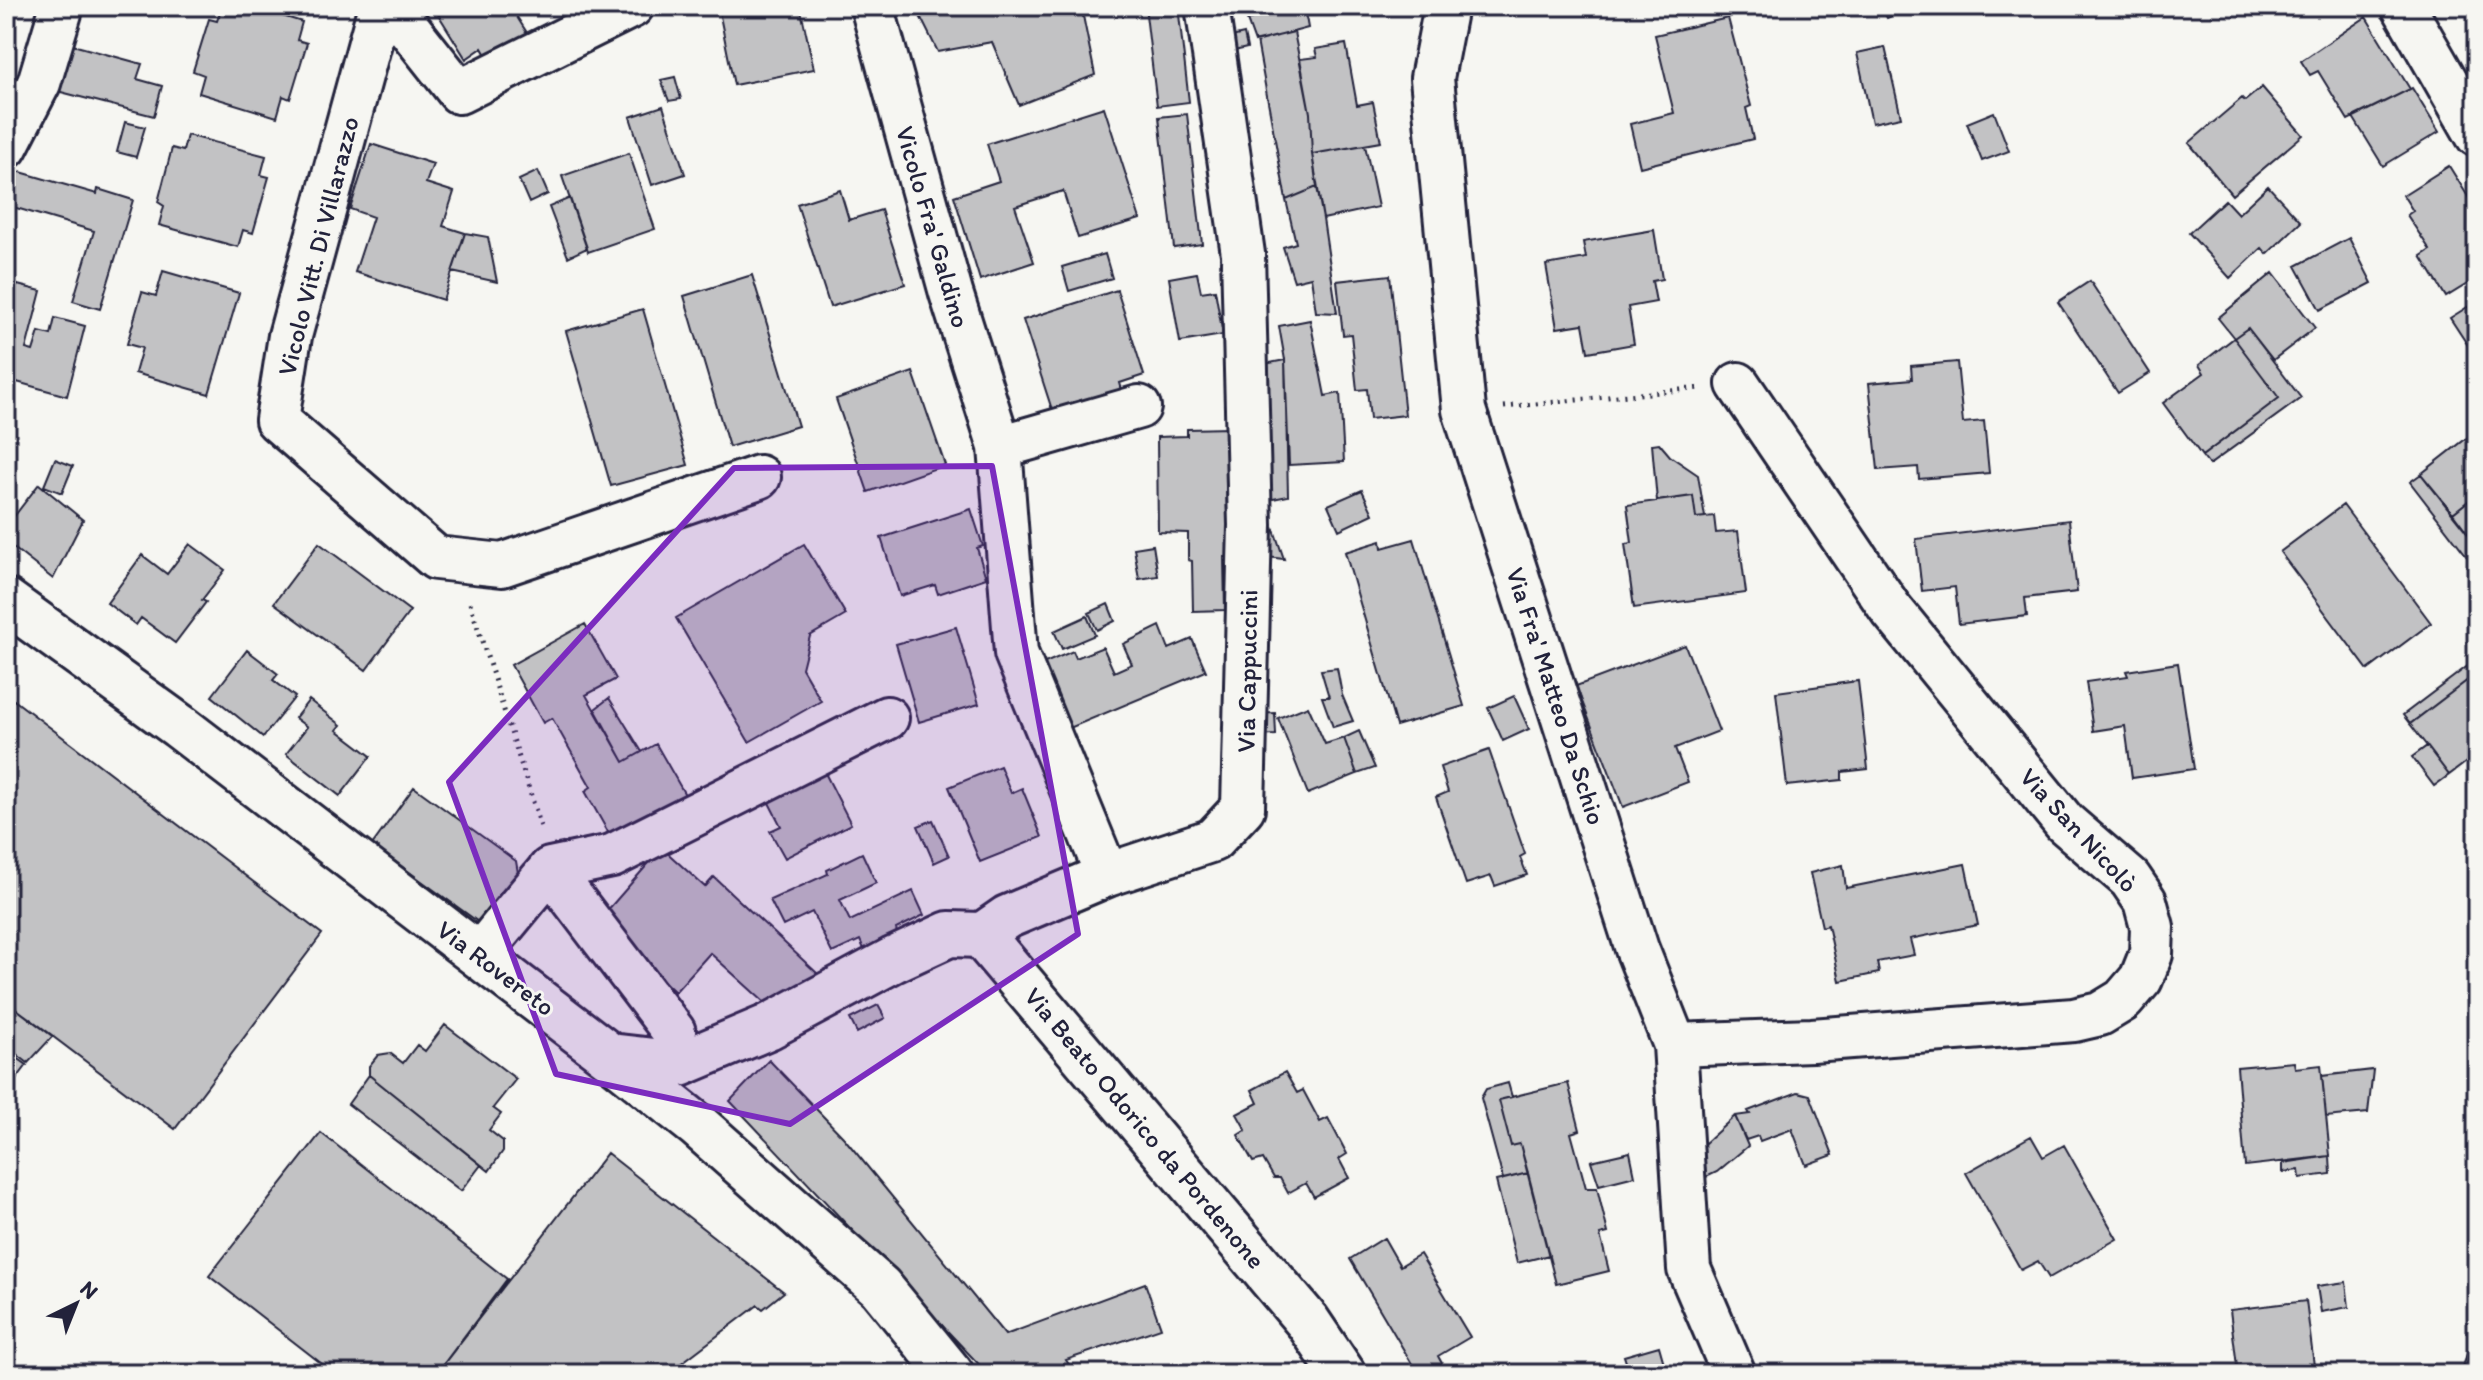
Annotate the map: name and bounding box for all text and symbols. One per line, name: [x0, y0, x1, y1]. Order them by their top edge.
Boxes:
street label: Vicolo Vitt. Di Villarazzo: [270, 113, 366, 379]
street label: Vicolo Fra' Galdino: [889, 122, 977, 332]
street label: Via Fra' Matteo Da Schio: [1499, 563, 1613, 829]
street label: Via Cappuccini: [1230, 589, 1264, 753]
street label: Via San Nicolò: [2013, 761, 2145, 899]
street label: Via Rovereto: [431, 913, 561, 1023]
street label: Via Beato Odorico da Pordenone: [1018, 981, 1272, 1275]
north arrow: [36, 1264, 116, 1344]
text: N: [75, 1275, 104, 1305]

